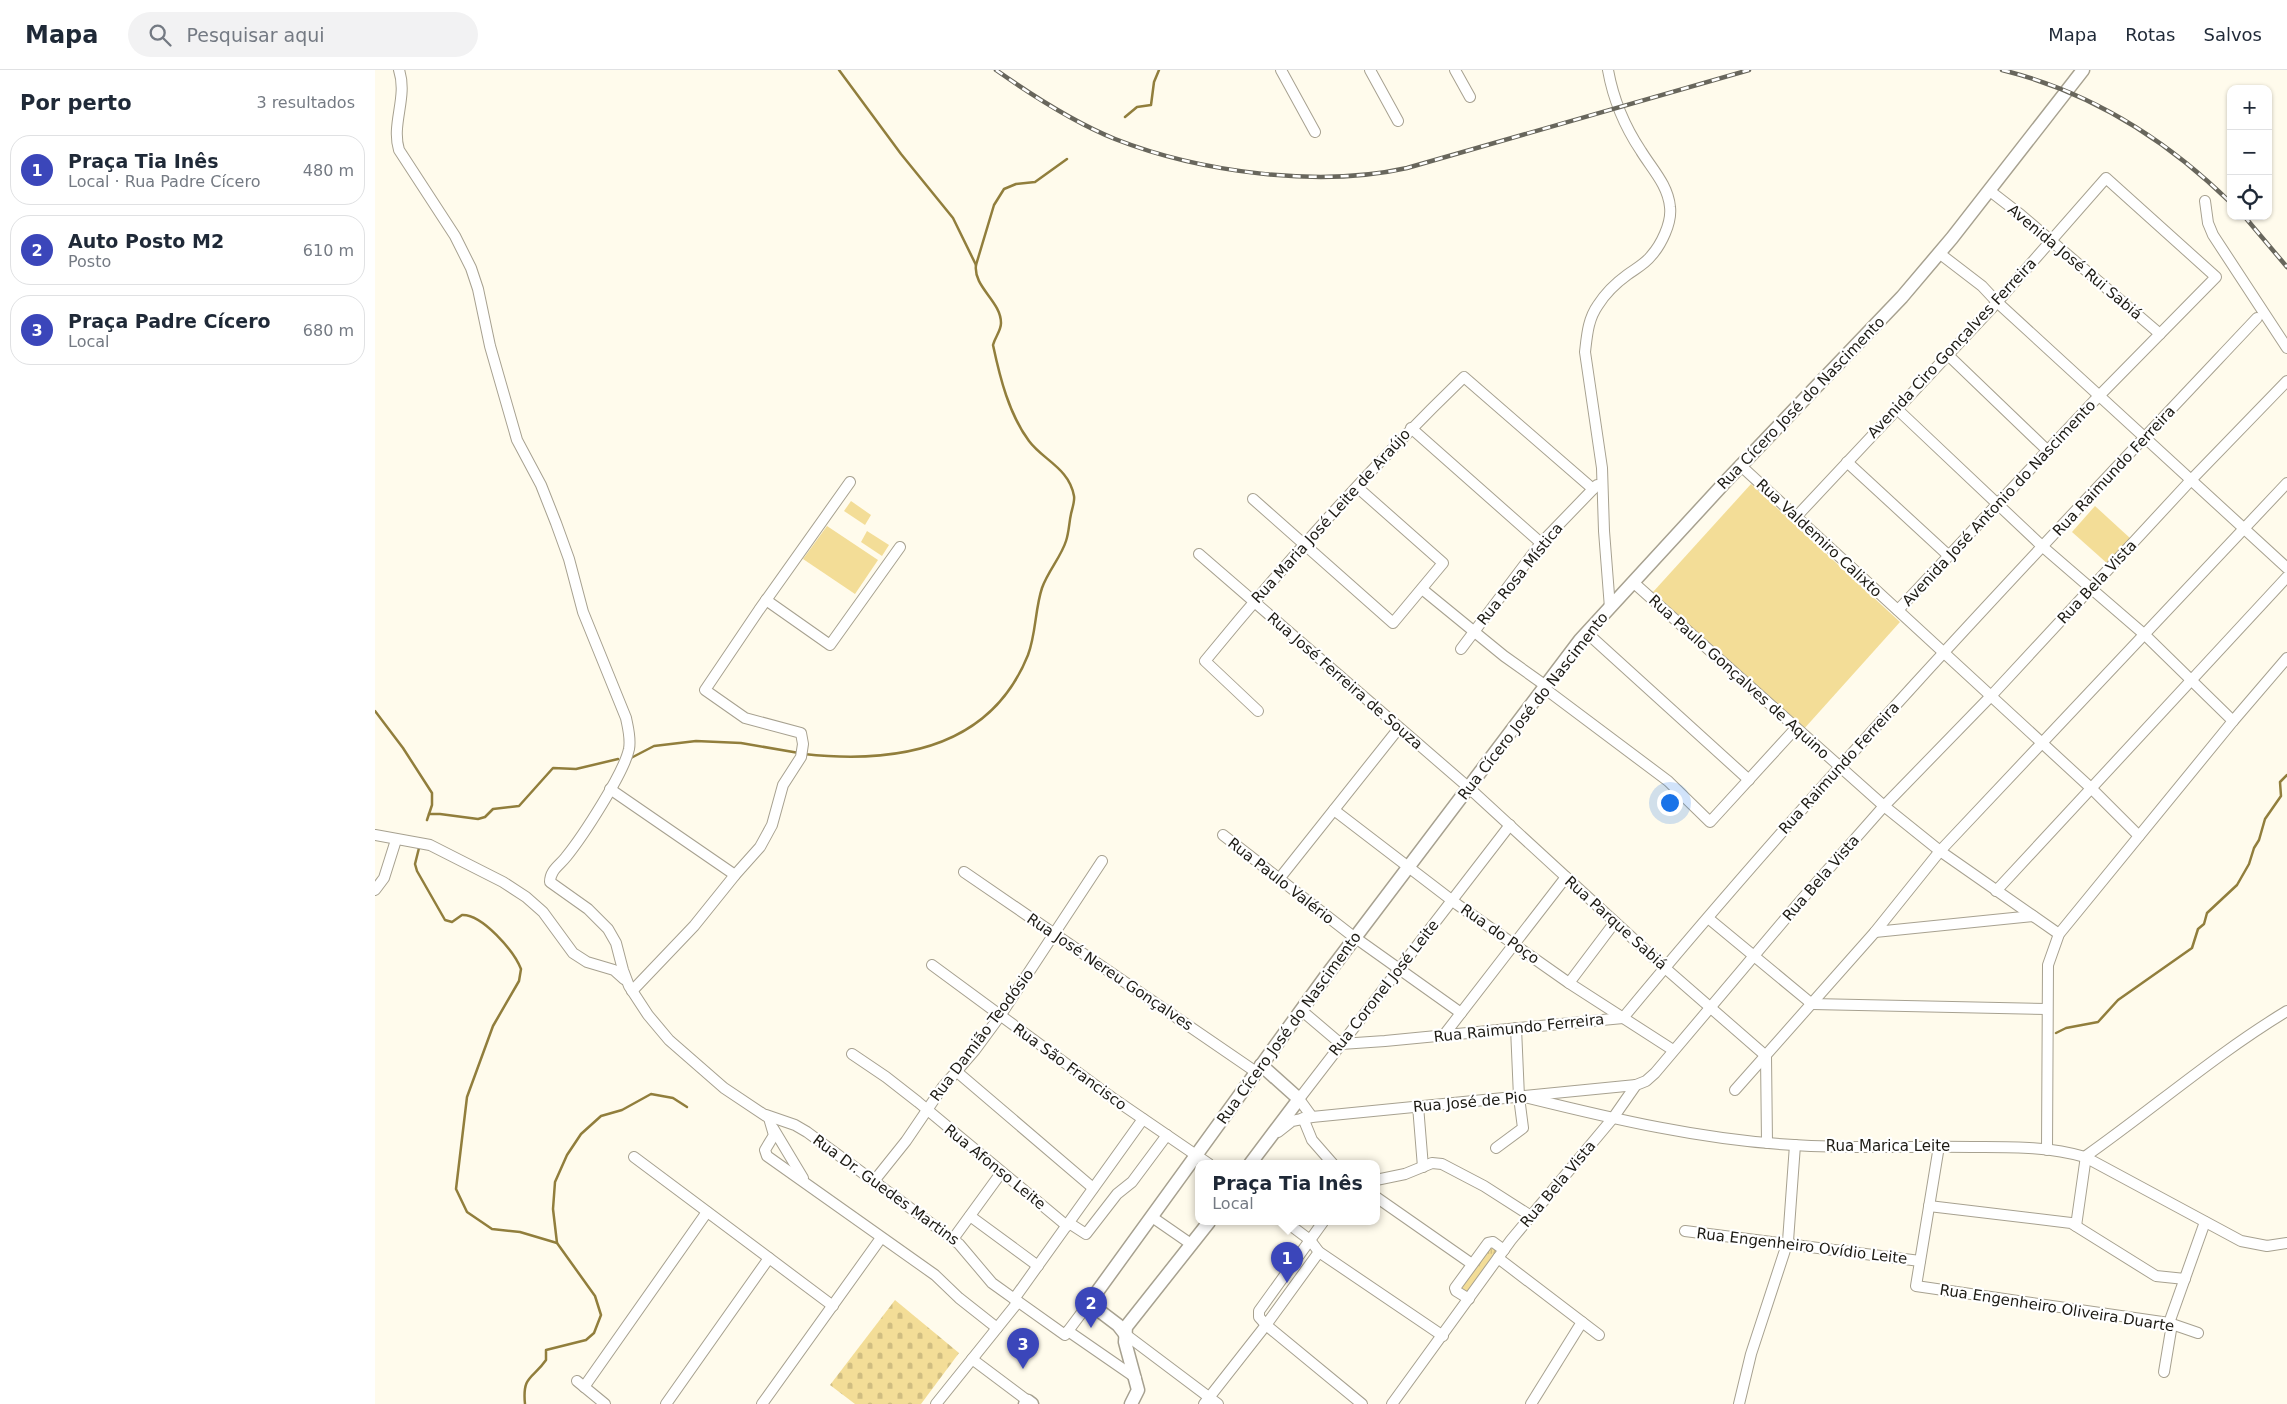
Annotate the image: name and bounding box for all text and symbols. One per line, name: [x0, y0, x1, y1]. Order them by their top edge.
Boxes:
search box: [128, 12, 478, 57]
text: Mapa: [25, 21, 98, 49]
icon: search: [146, 21, 174, 49]
text: Pesquisar aqui: [186, 24, 325, 46]
text: Mapa: [2048, 24, 2097, 45]
text: Rotas: [2125, 24, 2176, 45]
text: Salvos: [2204, 24, 2262, 45]
map controls: [2227, 85, 2272, 220]
button: +: [2227, 85, 2272, 130]
text: Por perto: [20, 91, 132, 115]
text: 3 resultados: [256, 93, 355, 112]
button: −: [2227, 130, 2272, 175]
text: Praça Tia Inês: [68, 150, 219, 172]
text: 1: [31, 161, 43, 180]
text: 480 m: [303, 161, 354, 180]
text: Local · Rua Padre Cícero: [68, 172, 260, 191]
button: locate: [2227, 175, 2272, 220]
street label: Avenida José Rui Sabiá: [2004, 201, 2146, 323]
text: Auto Posto M2: [68, 230, 224, 252]
text: 2: [31, 241, 43, 260]
text: 610 m: [303, 241, 354, 260]
text: Posto: [68, 252, 111, 271]
street label: Avenida Ciro Gonçalves Ferreira: [1864, 254, 2040, 442]
text: Praça Padre Cícero: [68, 310, 271, 332]
street label: Rua Cícero José do Nascimento: [1714, 313, 1888, 493]
text: 3: [31, 321, 43, 340]
text: 680 m: [303, 321, 354, 340]
text: Local: [68, 332, 109, 351]
street label: Avenida José Antonio do Nascimento: [1899, 396, 2099, 610]
street label: Rua Raimundo Ferreira: [2049, 402, 2179, 540]
street label: Rua Maria José Leite de Araújo: [1248, 425, 1414, 607]
street label: Rua Valdemiro Calixto: [1753, 475, 1885, 601]
street label: Rua Rosa Mística: [1473, 519, 1567, 629]
street label: Rua Bela Vista: [2054, 536, 2140, 628]
street label: Rua Paulo Gonçalves de Aquino: [1645, 591, 1833, 763]
street label: Rua José Ferreira de Souza: [1264, 609, 1426, 753]
street label: Rua Cícero José do Nascimento: [1454, 609, 1612, 803]
street label: Rua Raimundo Ferreira: [1775, 698, 1903, 838]
your location: [1657, 790, 1683, 816]
street label: Rua Bela Vista: [1779, 831, 1863, 925]
street label: Rua Paulo Valério: [1224, 834, 1338, 928]
street label: Rua Parque Sabiá: [1561, 872, 1671, 974]
street label: Rua do Poço: [1457, 900, 1543, 968]
street label: Rua José Nereu Gonçalves: [1024, 910, 1197, 1034]
street label: Rua Coronel José Leite: [1325, 916, 1443, 1060]
street label: Rua Cícero José do Nascimento: [1213, 928, 1365, 1128]
street label: Rua Damião Teodósio: [926, 965, 1038, 1105]
street label: Rua Raimundo Ferreira: [1433, 1010, 1605, 1046]
street label: Rua São Francisco: [1010, 1020, 1130, 1114]
street label: Rua José de Pio: [1412, 1088, 1528, 1116]
street label: Rua Afonso Leite: [941, 1121, 1049, 1213]
street label: Rua Dr. Guedes Martins: [809, 1131, 963, 1249]
street label: Rua Bela Vista: [1516, 1137, 1600, 1231]
street label: Rua Marica Leite: [1826, 1137, 1950, 1155]
popup: [1195, 1160, 1380, 1225]
text: Praça Tia Inês: [1212, 1172, 1363, 1194]
text: Local: [1212, 1194, 1254, 1213]
street label: Rua Engenheiro Ovídio Leite: [1696, 1224, 1908, 1268]
pin: 1: [1271, 1242, 1303, 1283]
street label: Rua Engenheiro Oliveira Duarte: [1938, 1281, 2176, 1335]
pin: 2: [1075, 1287, 1107, 1328]
pin: 3: [1007, 1328, 1039, 1369]

